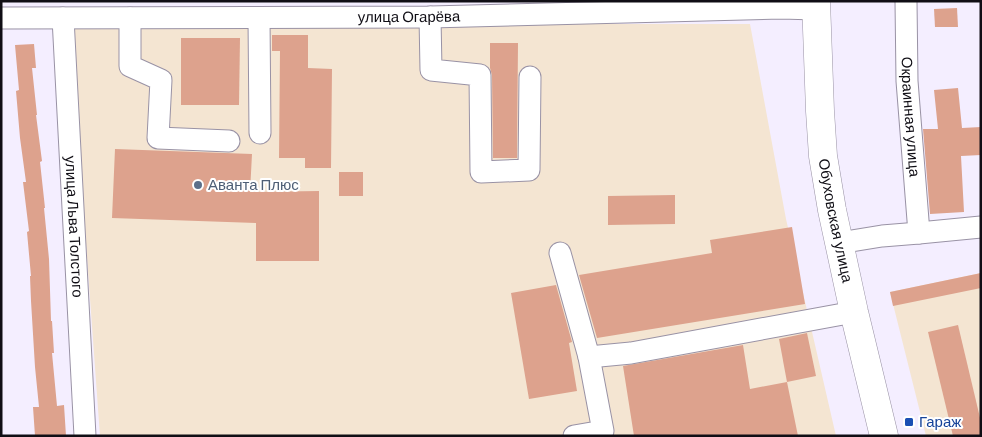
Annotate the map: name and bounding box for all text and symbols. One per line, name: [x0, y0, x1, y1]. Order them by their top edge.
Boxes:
street label: улица Огарёва: [358, 6, 461, 25]
street label: Окраинная улица: [899, 57, 925, 178]
street label: улица Льва Толстого: [62, 155, 88, 298]
street label: Обуховская улица: [816, 157, 858, 285]
place label: Аванта Плюс: [208, 175, 299, 193]
marker: Аванта Плюс: [192, 179, 204, 191]
place label: Гараж: [919, 412, 961, 430]
marker: Гараж: [903, 416, 915, 428]

